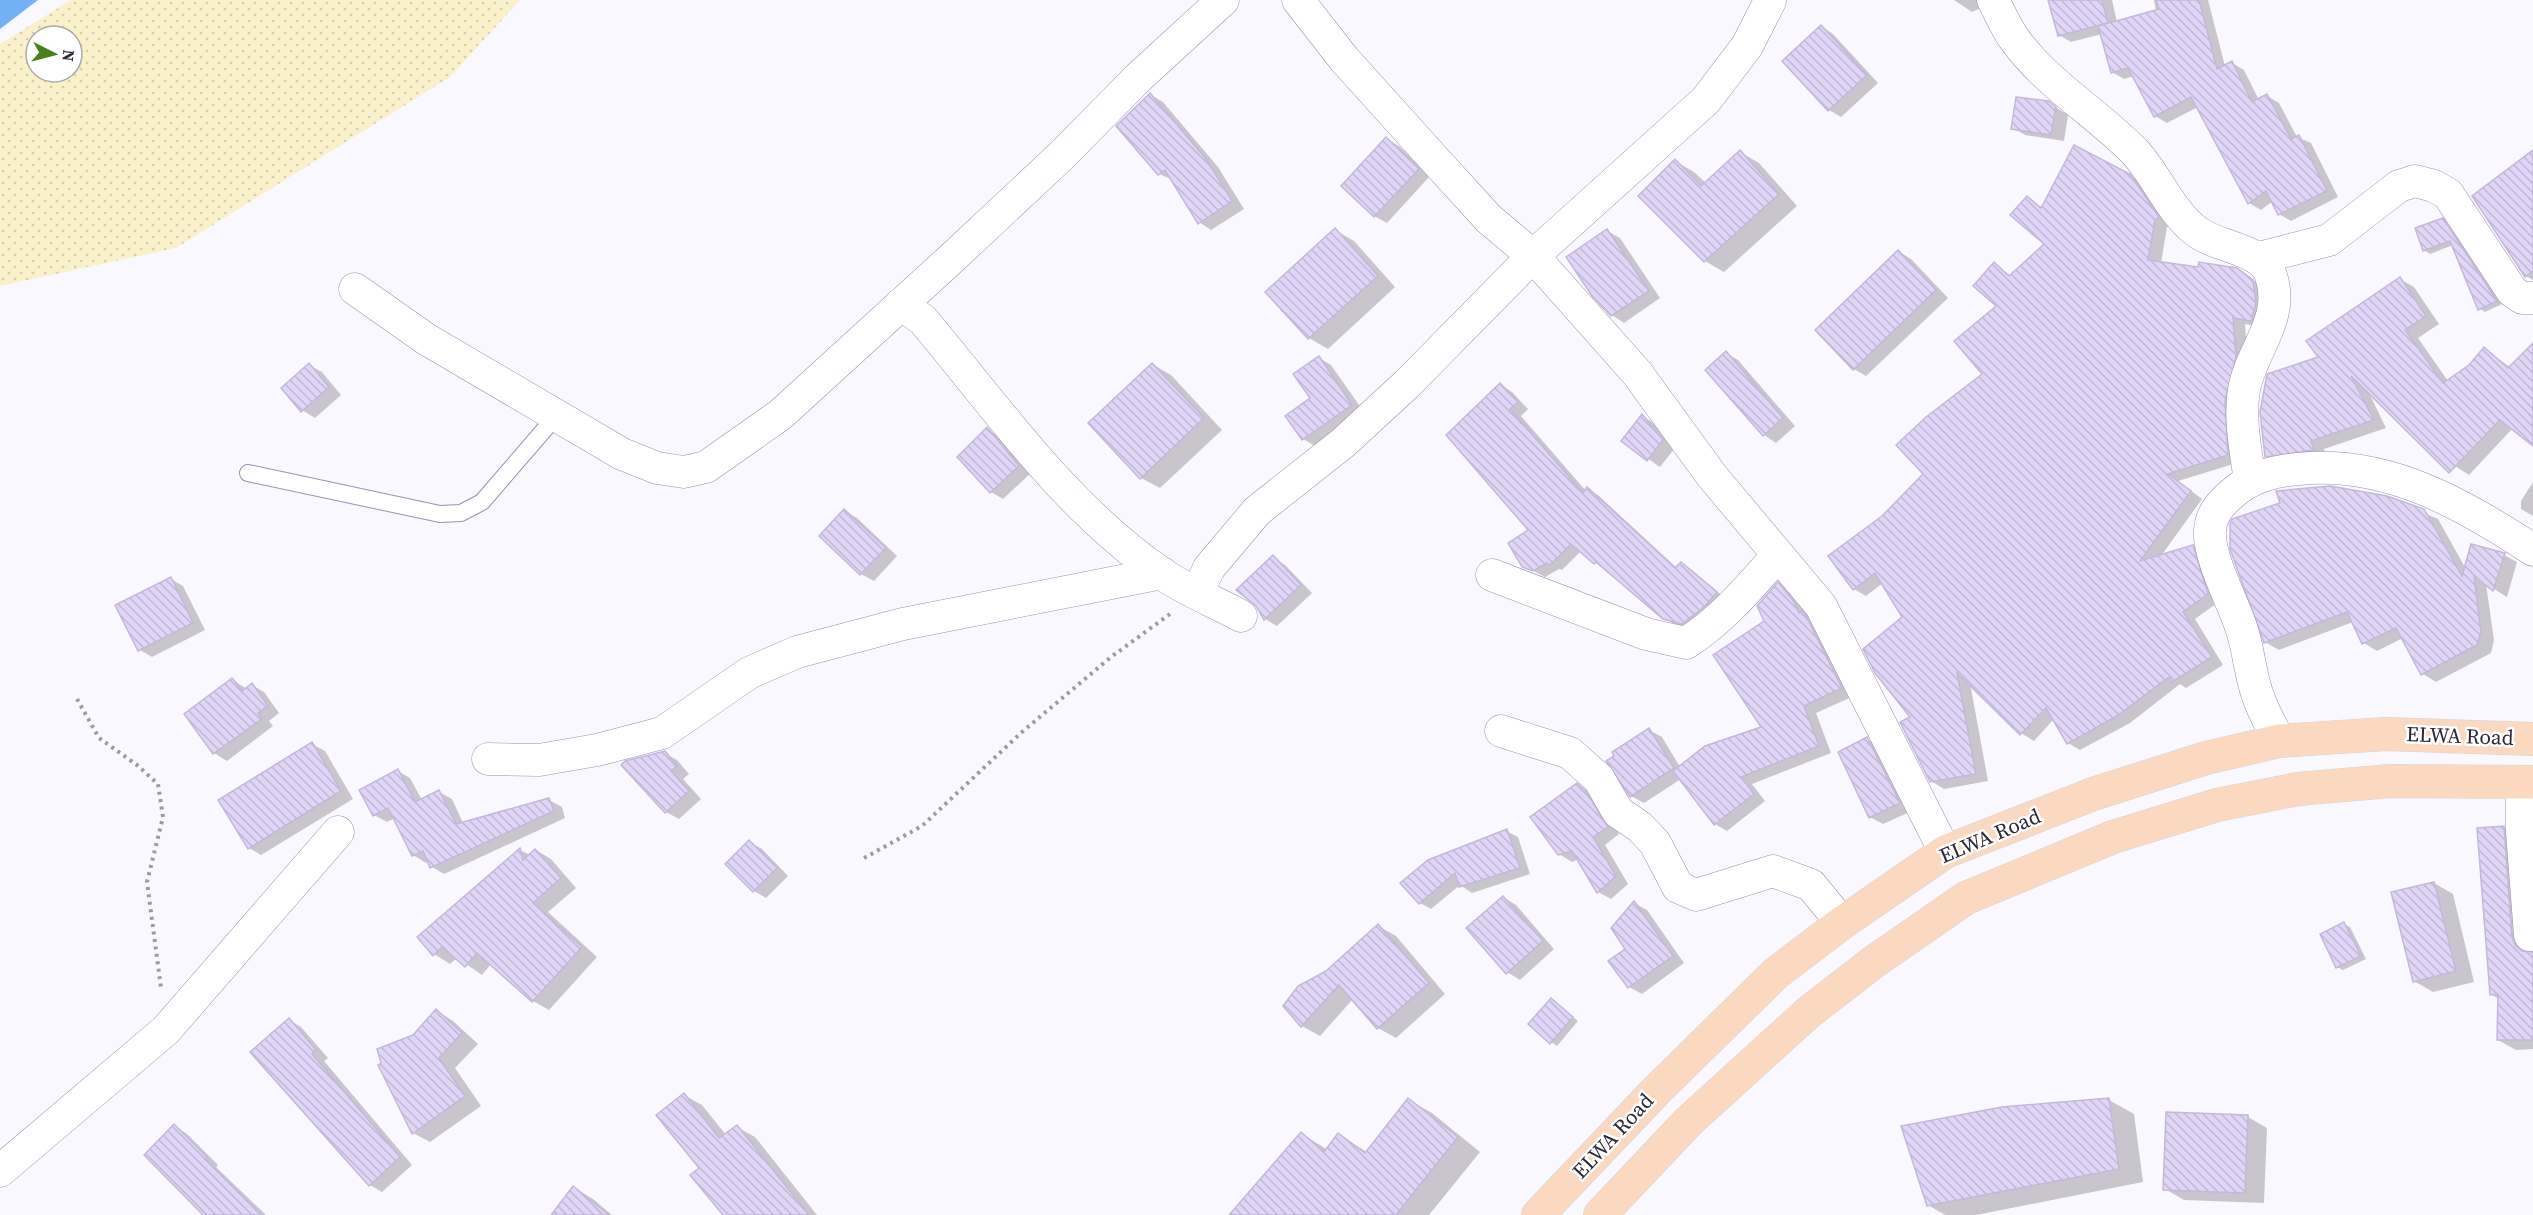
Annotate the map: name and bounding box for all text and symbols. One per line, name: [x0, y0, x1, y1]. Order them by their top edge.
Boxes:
north arrow: [24, 24, 84, 84]
text: N: [57, 49, 80, 63]
street label: ELWA Road: [2406, 719, 2514, 752]
street label: ELWA Road: [1935, 801, 2045, 870]
street label: ELWA Road: [1565, 1086, 1660, 1185]

